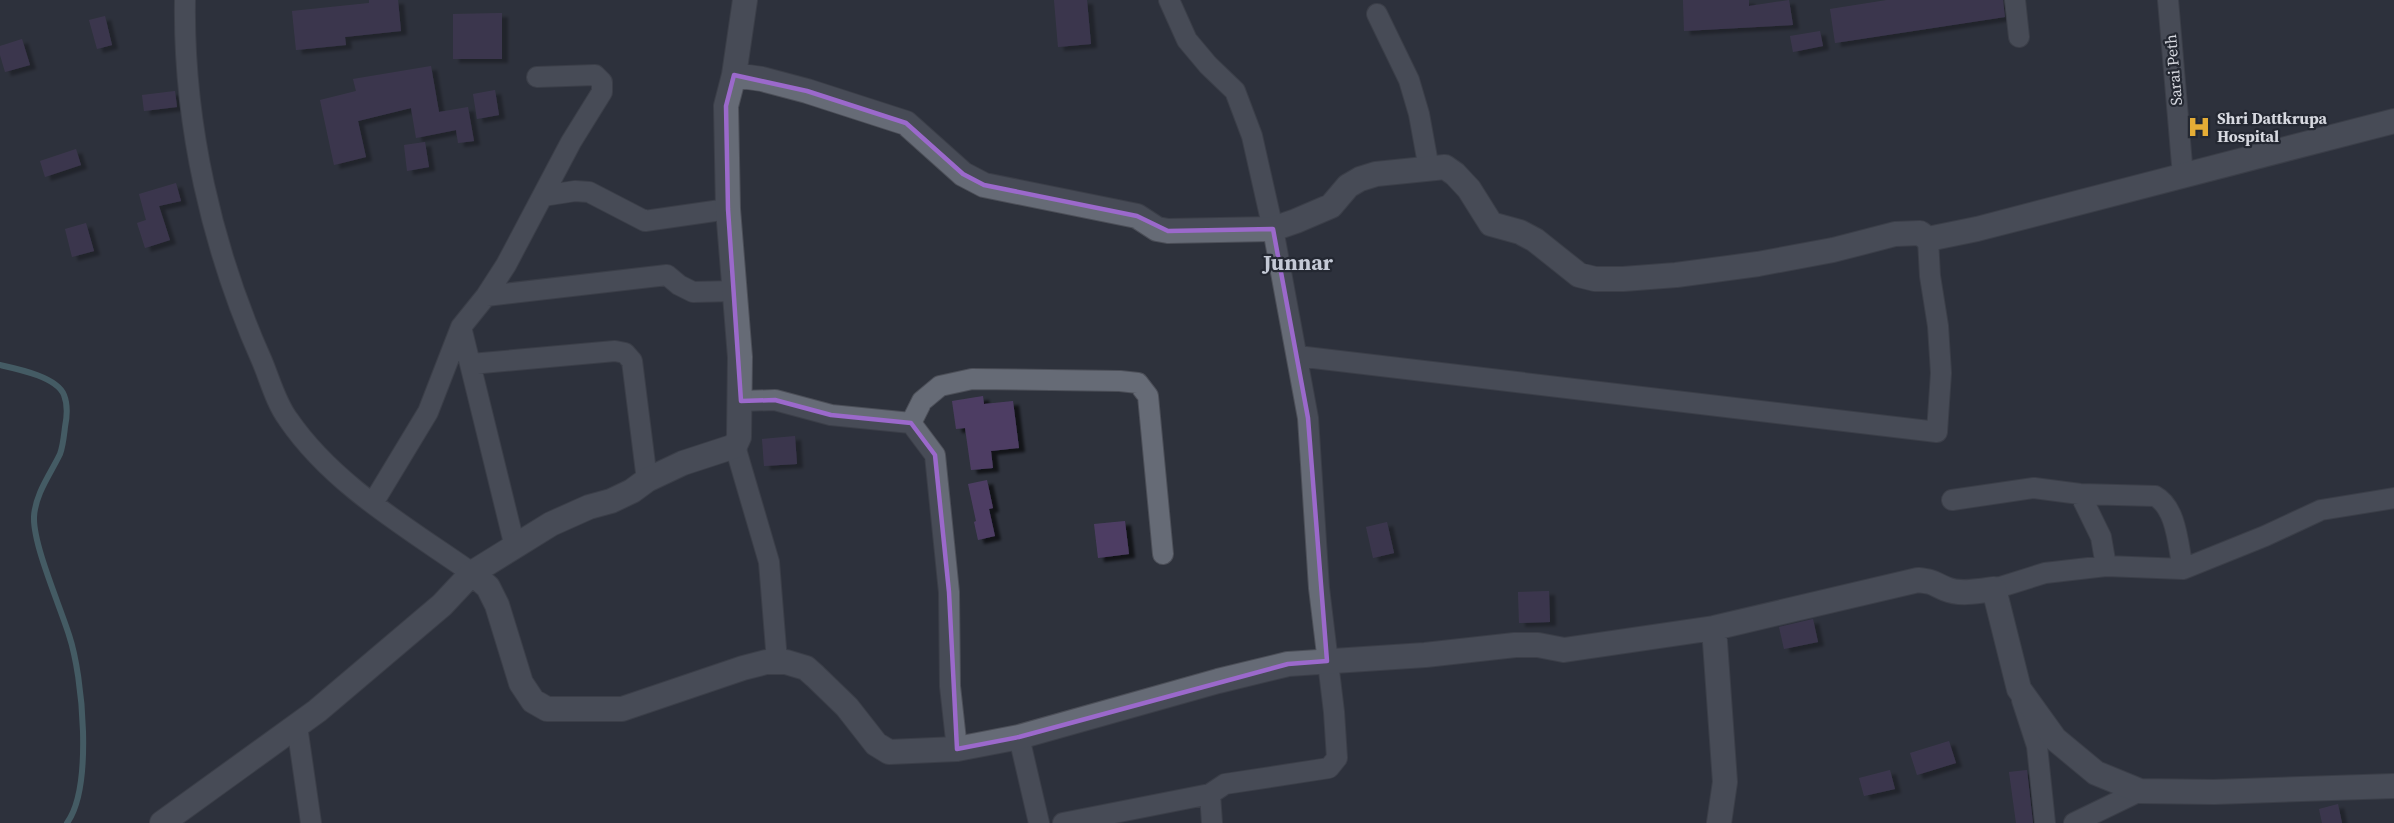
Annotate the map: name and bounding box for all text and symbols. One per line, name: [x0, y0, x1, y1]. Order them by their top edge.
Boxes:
street label: Sarai Peth: [2159, 33, 2187, 107]
place label: Shri Dattkrupa Hospital: [2217, 107, 2328, 147]
hospital icon: Shri Dattkrupa Hospital: [2186, 114, 2212, 140]
district label: Junnar: [1261, 247, 1334, 277]

